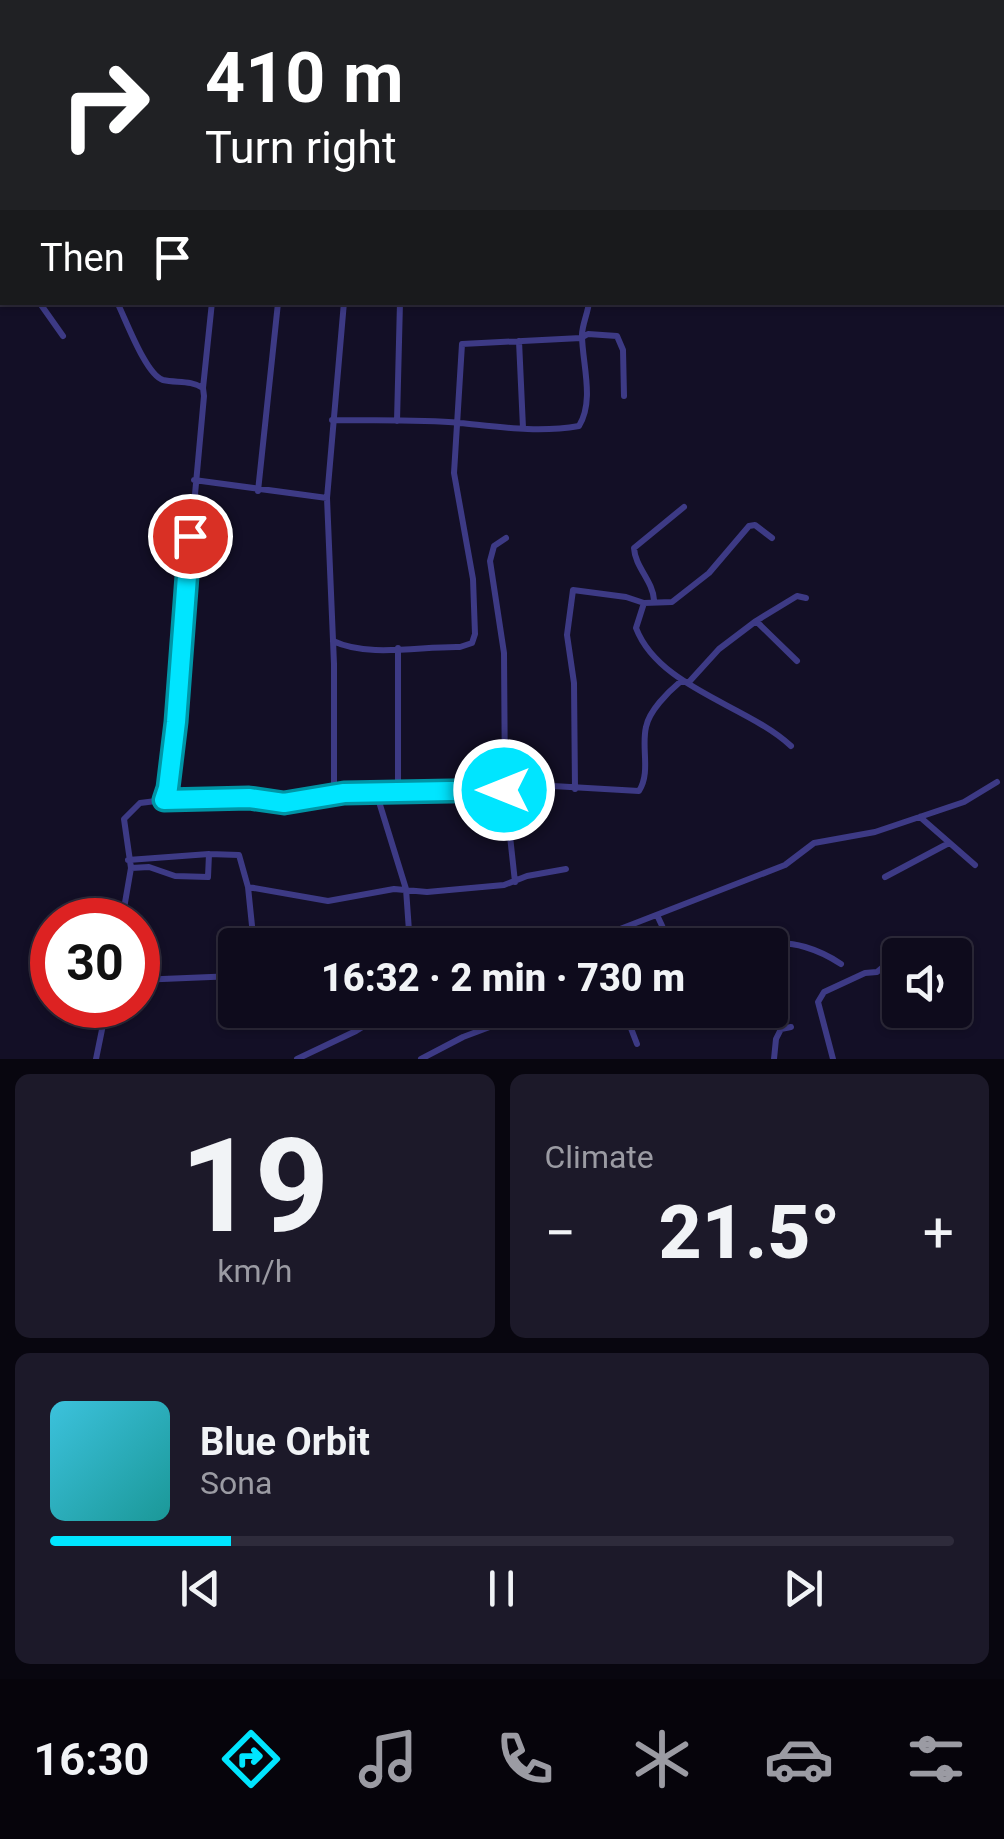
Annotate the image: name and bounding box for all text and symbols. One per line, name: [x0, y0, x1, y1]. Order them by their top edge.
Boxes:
text: 410 m: [205, 37, 404, 119]
icon: right: [40, 40, 170, 170]
text: Turn right: [205, 121, 397, 174]
icon: arrive: [145, 230, 200, 285]
text: Then: [40, 236, 125, 280]
pin: [148, 494, 233, 579]
icon: arrive: [163, 509, 218, 564]
position arrow: [452, 738, 556, 842]
speed limit sign: 30: [30, 898, 160, 1028]
map controls: [882, 938, 972, 1028]
button: sound: [882, 938, 972, 1028]
text: 16:32 · 2 min · 730 m: [321, 956, 685, 1000]
text: 19: [180, 1110, 329, 1263]
text: Climate: [545, 1138, 654, 1176]
text: 21.5°: [659, 1188, 840, 1276]
text: −: [545, 1201, 576, 1265]
text: +: [923, 1201, 954, 1265]
text: km/h: [217, 1252, 292, 1290]
text: Blue Orbit: [200, 1420, 370, 1464]
text: Sona: [200, 1464, 272, 1502]
icon: previous: [173, 1561, 228, 1616]
icon: pause: [474, 1561, 529, 1616]
icon: next: [776, 1561, 831, 1616]
icon: directions: [216, 1724, 286, 1794]
icon: music: [353, 1724, 423, 1794]
icon: phone: [490, 1724, 560, 1794]
icon: climate: [627, 1724, 697, 1794]
icon: car: [764, 1724, 834, 1794]
icon: filters: [901, 1724, 971, 1794]
text: 16:30: [33, 1733, 149, 1786]

